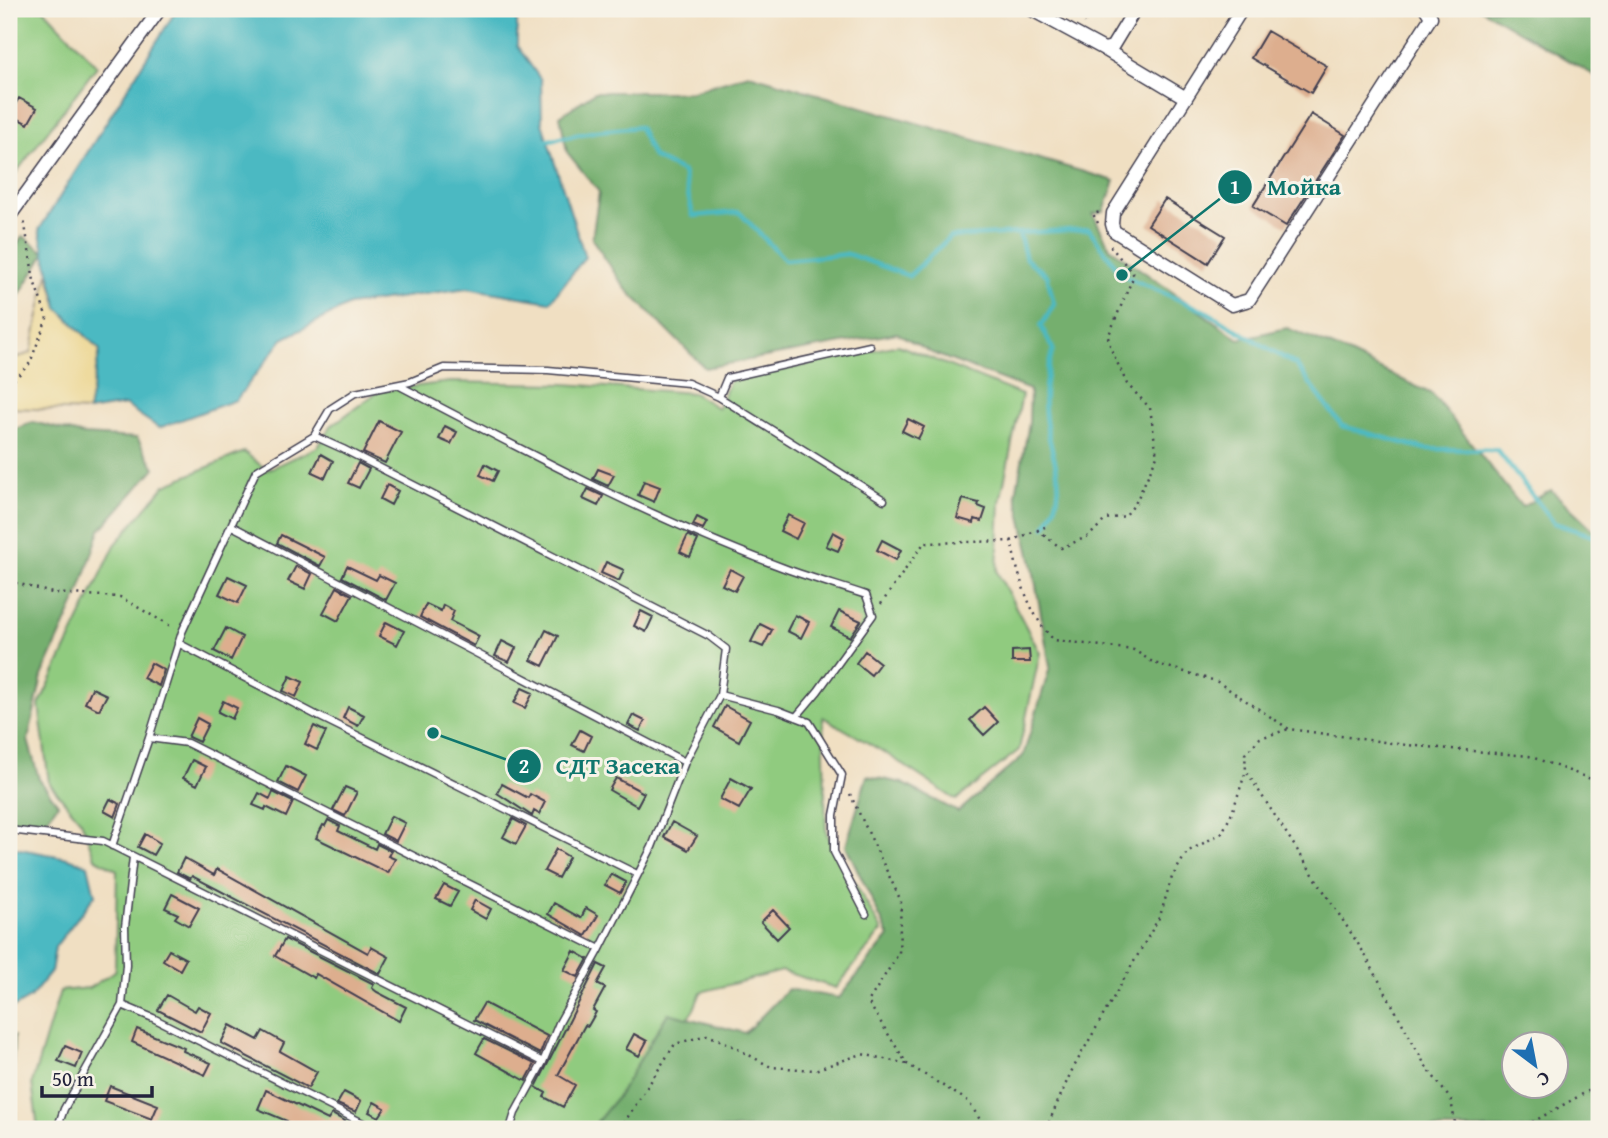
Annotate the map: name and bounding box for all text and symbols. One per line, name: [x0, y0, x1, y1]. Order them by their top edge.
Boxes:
callout: Мойка: [1218, 164, 1355, 209]
text: Мойка: [1267, 169, 1342, 204]
text: 1: [1230, 171, 1240, 202]
callout: СДТ Засека: [506, 744, 694, 789]
text: СДТ Засека: [556, 748, 681, 783]
text: 2: [519, 750, 529, 781]
north arrow: [1500, 1030, 1570, 1100]
scale bar: [42, 1054, 152, 1098]
text: 50 m: [52, 1063, 94, 1094]
text: С: [1532, 1065, 1556, 1094]

